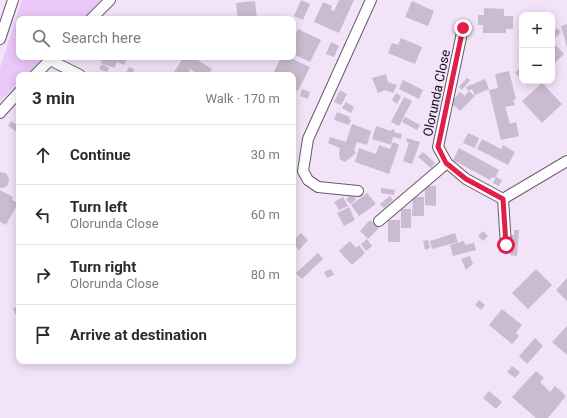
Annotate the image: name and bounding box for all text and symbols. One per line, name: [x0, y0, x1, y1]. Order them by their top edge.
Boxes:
map controls: [519, 12, 555, 84]
button: +: [519, 12, 555, 48]
search box: [16, 16, 296, 60]
route end: [454, 19, 472, 37]
icon: search: [30, 27, 52, 49]
text: Search here: [62, 29, 141, 47]
street label: Olorunda Close: [420, 48, 453, 138]
button: −: [519, 48, 555, 84]
text: 3 min: [32, 88, 75, 108]
text: Walk · 170 m: [205, 91, 280, 106]
icon: ahead: [32, 144, 54, 166]
text: Continue: [70, 146, 131, 164]
text: 30 m: [251, 147, 280, 162]
text: Turn left: [70, 198, 127, 216]
icon: left: [32, 204, 54, 226]
text: 60 m: [251, 207, 280, 222]
text: Olorunda Close: [70, 216, 159, 231]
route start: [497, 236, 515, 254]
text: Turn right: [70, 258, 136, 276]
icon: right: [32, 264, 54, 286]
text: 80 m: [251, 267, 280, 282]
text: Olorunda Close: [70, 276, 159, 291]
icon: arrive: [32, 324, 54, 346]
text: Arrive at destination: [70, 326, 207, 344]

